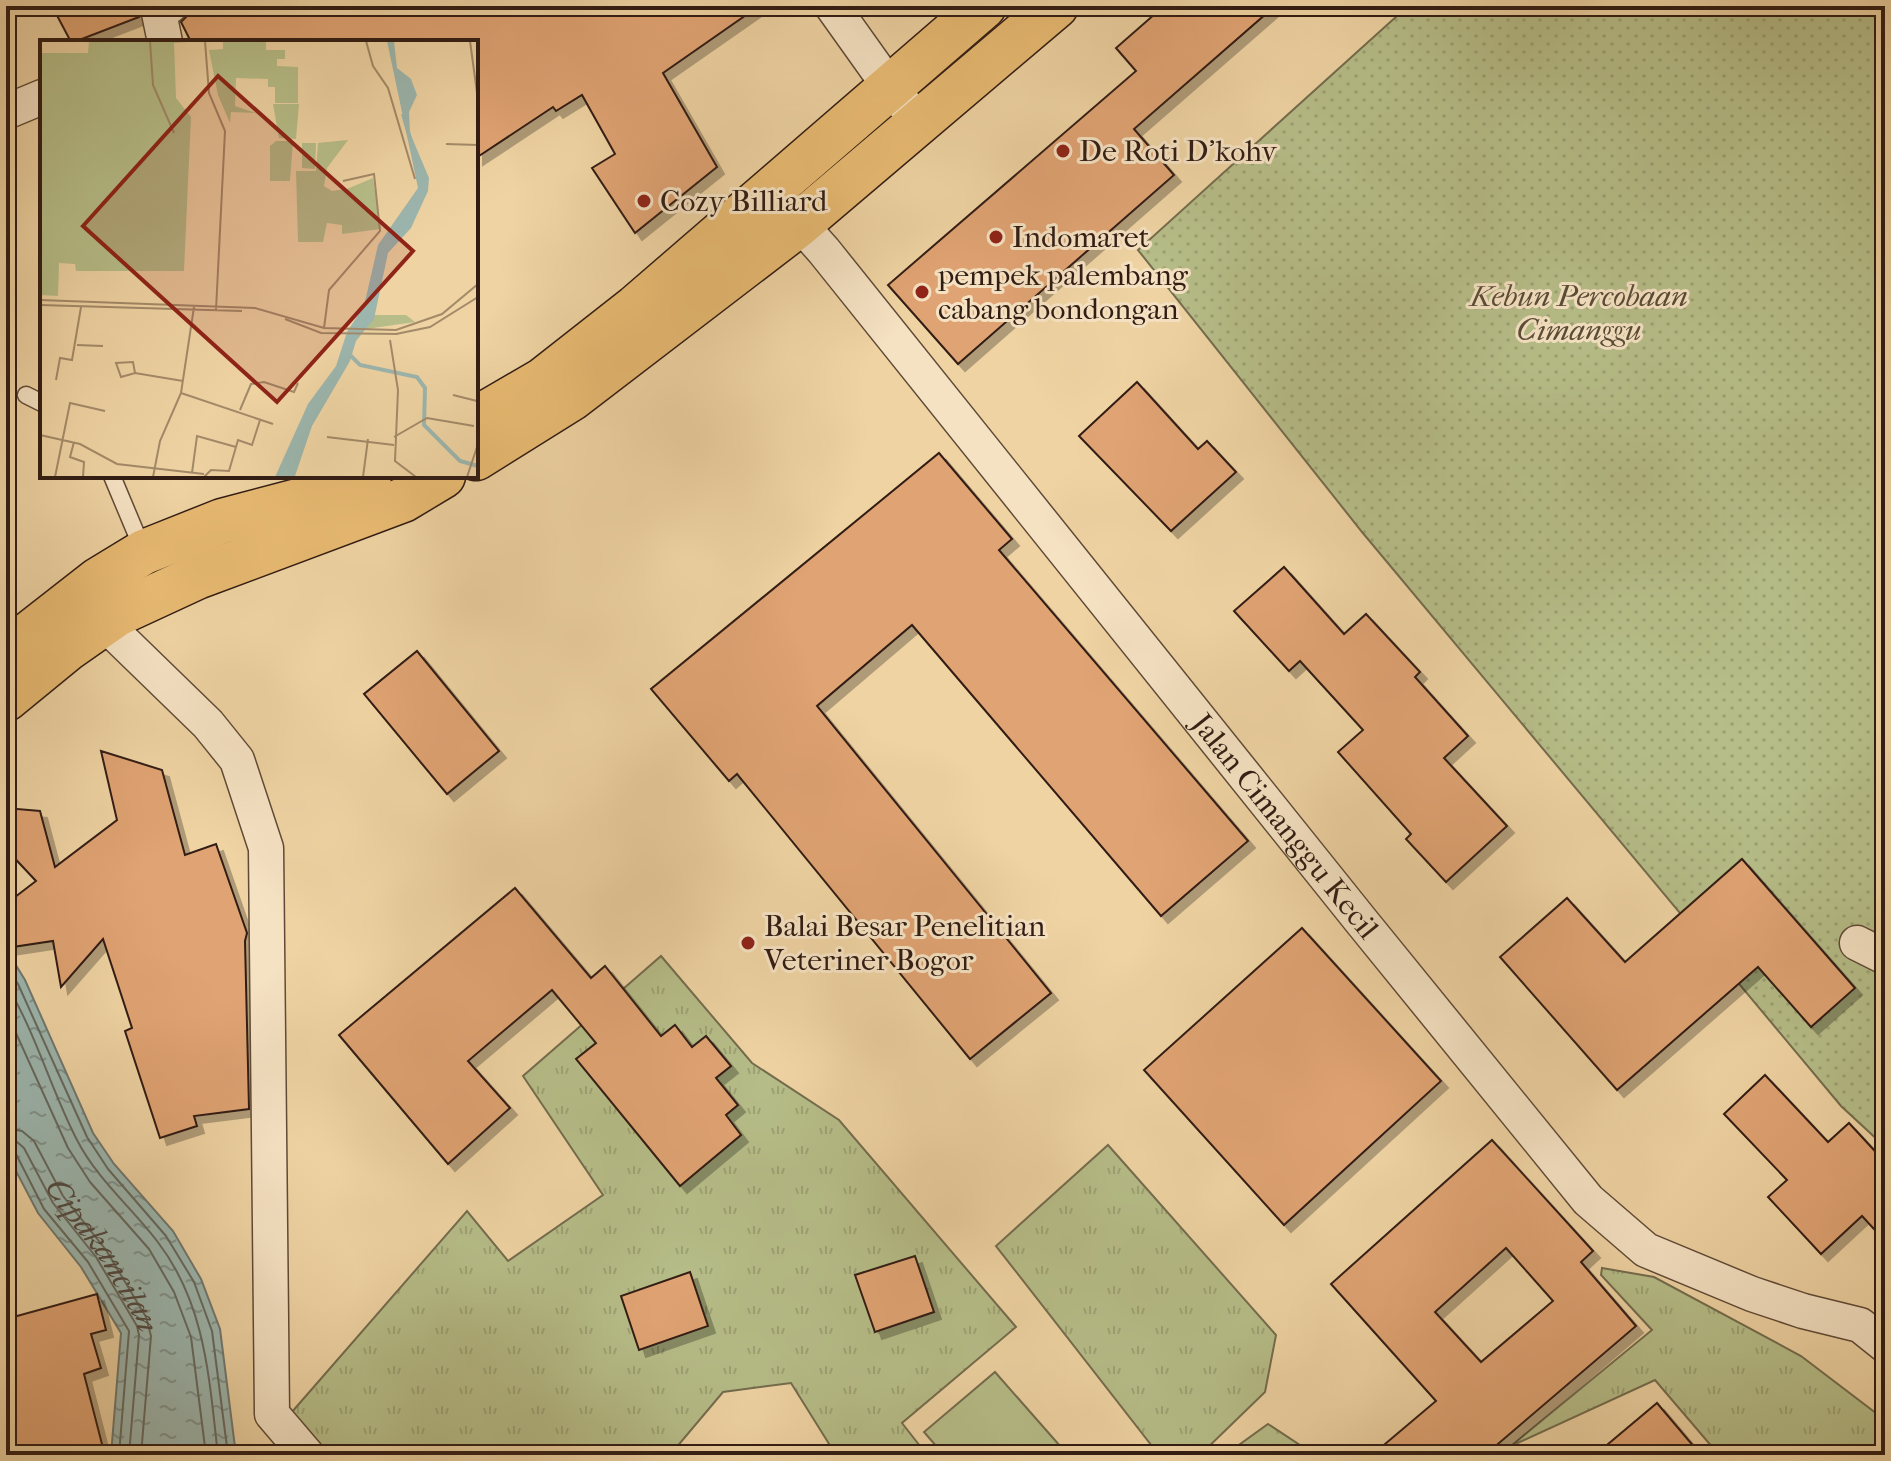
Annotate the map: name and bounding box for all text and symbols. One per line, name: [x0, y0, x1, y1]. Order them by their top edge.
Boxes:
inset map: [40, 40, 478, 478]
place label: De Roti D'kohv: [1079, 134, 1278, 169]
marker: De Roti D'kohv: [1054, 142, 1072, 160]
place label: Cozy Billiard: [660, 184, 828, 219]
marker: Cozy Billiard: [635, 192, 653, 210]
place label: Indomaret: [1012, 220, 1150, 255]
marker: Indomaret: [987, 228, 1005, 246]
place label: pempek palembang cabang bondongan: [937, 258, 1189, 327]
park label: Kebun Percobaan Cimanggu: [1468, 279, 1688, 348]
marker: pempek palembang cabang bondongan: [913, 283, 931, 301]
street label: Jalan Cimanggu Kecil: [1183, 705, 1386, 946]
place label: Balai Besar Penelitian Veteriner Bogor: [763, 909, 1046, 978]
marker: Balai Besar Penelitian Veteriner Bogor: [739, 934, 757, 952]
water label: Cipakancilan: [38, 1172, 168, 1336]

